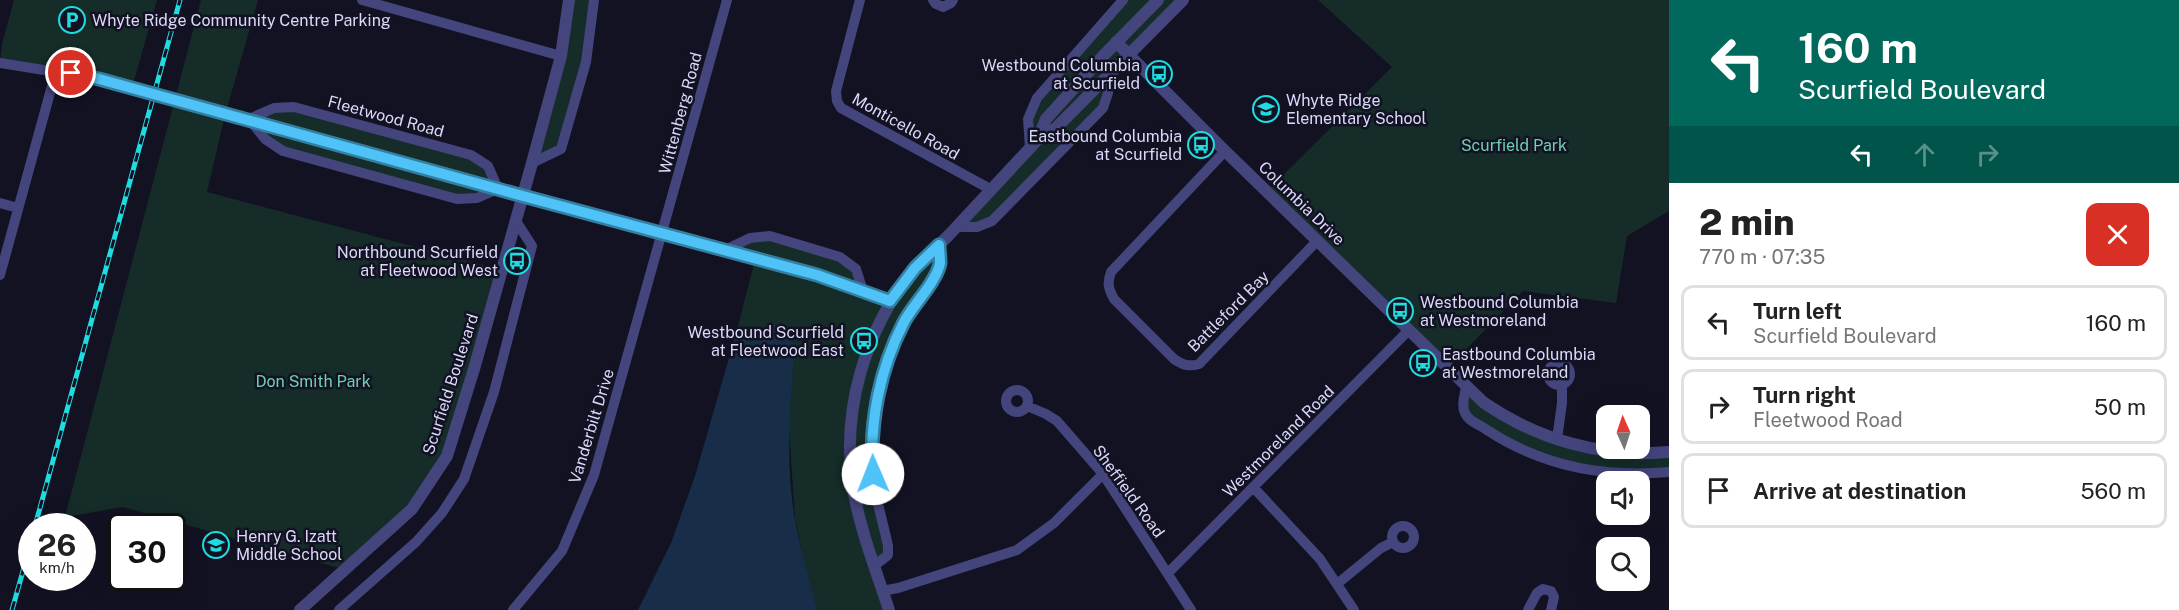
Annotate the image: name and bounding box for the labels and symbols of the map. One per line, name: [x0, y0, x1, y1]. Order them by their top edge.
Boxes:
parking icon: Whyte Ridge Community Centre Parking: [57, 5, 87, 35]
place label: Whyte Ridge Community Centre Parking: [92, 11, 391, 30]
pin: [45, 47, 96, 98]
street label: Wittenberg Road: [655, 50, 706, 176]
place label: Westbound Columbia at Scurfield: [981, 56, 1140, 93]
bus stop icon: Westbound Columbia at Scurfield: [1144, 59, 1174, 89]
street label: Monticello Road: [849, 89, 963, 164]
place label: Whyte Ridge Elementary School: [1286, 91, 1427, 128]
street label: Fleetwood Road: [326, 92, 446, 141]
school or university icon: Whyte Ridge Elementary School: [1251, 94, 1281, 124]
place label: Eastbound Columbia at Scurfield: [1028, 127, 1182, 164]
bus stop icon: Eastbound Columbia at Scurfield: [1186, 130, 1216, 160]
park label: Scurfield Park: [1461, 136, 1567, 155]
street label: Columbia Drive: [1255, 157, 1349, 249]
place label: Northbound Scurfield at Fleetwood West: [337, 243, 498, 280]
bus stop icon: Northbound Scurfield at Fleetwood West: [502, 246, 532, 276]
street label: Battleford Bay: [1184, 267, 1273, 356]
place label: Westbound Columbia at Westmoreland: [1420, 293, 1579, 330]
bus stop icon: Westbound Columbia at Westmoreland: [1385, 296, 1415, 326]
street label: Scurfield Boulevard: [419, 311, 482, 457]
place label: Westbound Scurfield at Fleetwood East: [688, 323, 844, 360]
bus stop icon: Westbound Scurfield at Fleetwood East: [849, 326, 879, 356]
place label: Eastbound Columbia at Westmoreland: [1442, 345, 1596, 382]
bus stop icon: Eastbound Columbia at Westmoreland: [1408, 348, 1438, 378]
street label: Vanderbilt Drive: [565, 366, 618, 486]
park label: Don Smith Park: [255, 372, 371, 391]
street label: Westmoreland Road: [1219, 382, 1338, 501]
north arrow: [1596, 405, 1650, 459]
street label: Sheffield Road: [1089, 441, 1169, 541]
position arrow: [841, 442, 905, 506]
speed limit sign: 30: [108, 513, 186, 591]
place label: Henry G. Izatt Middle School: [236, 527, 342, 564]
school or university icon: Henry G. Izatt Middle School: [201, 530, 231, 560]

